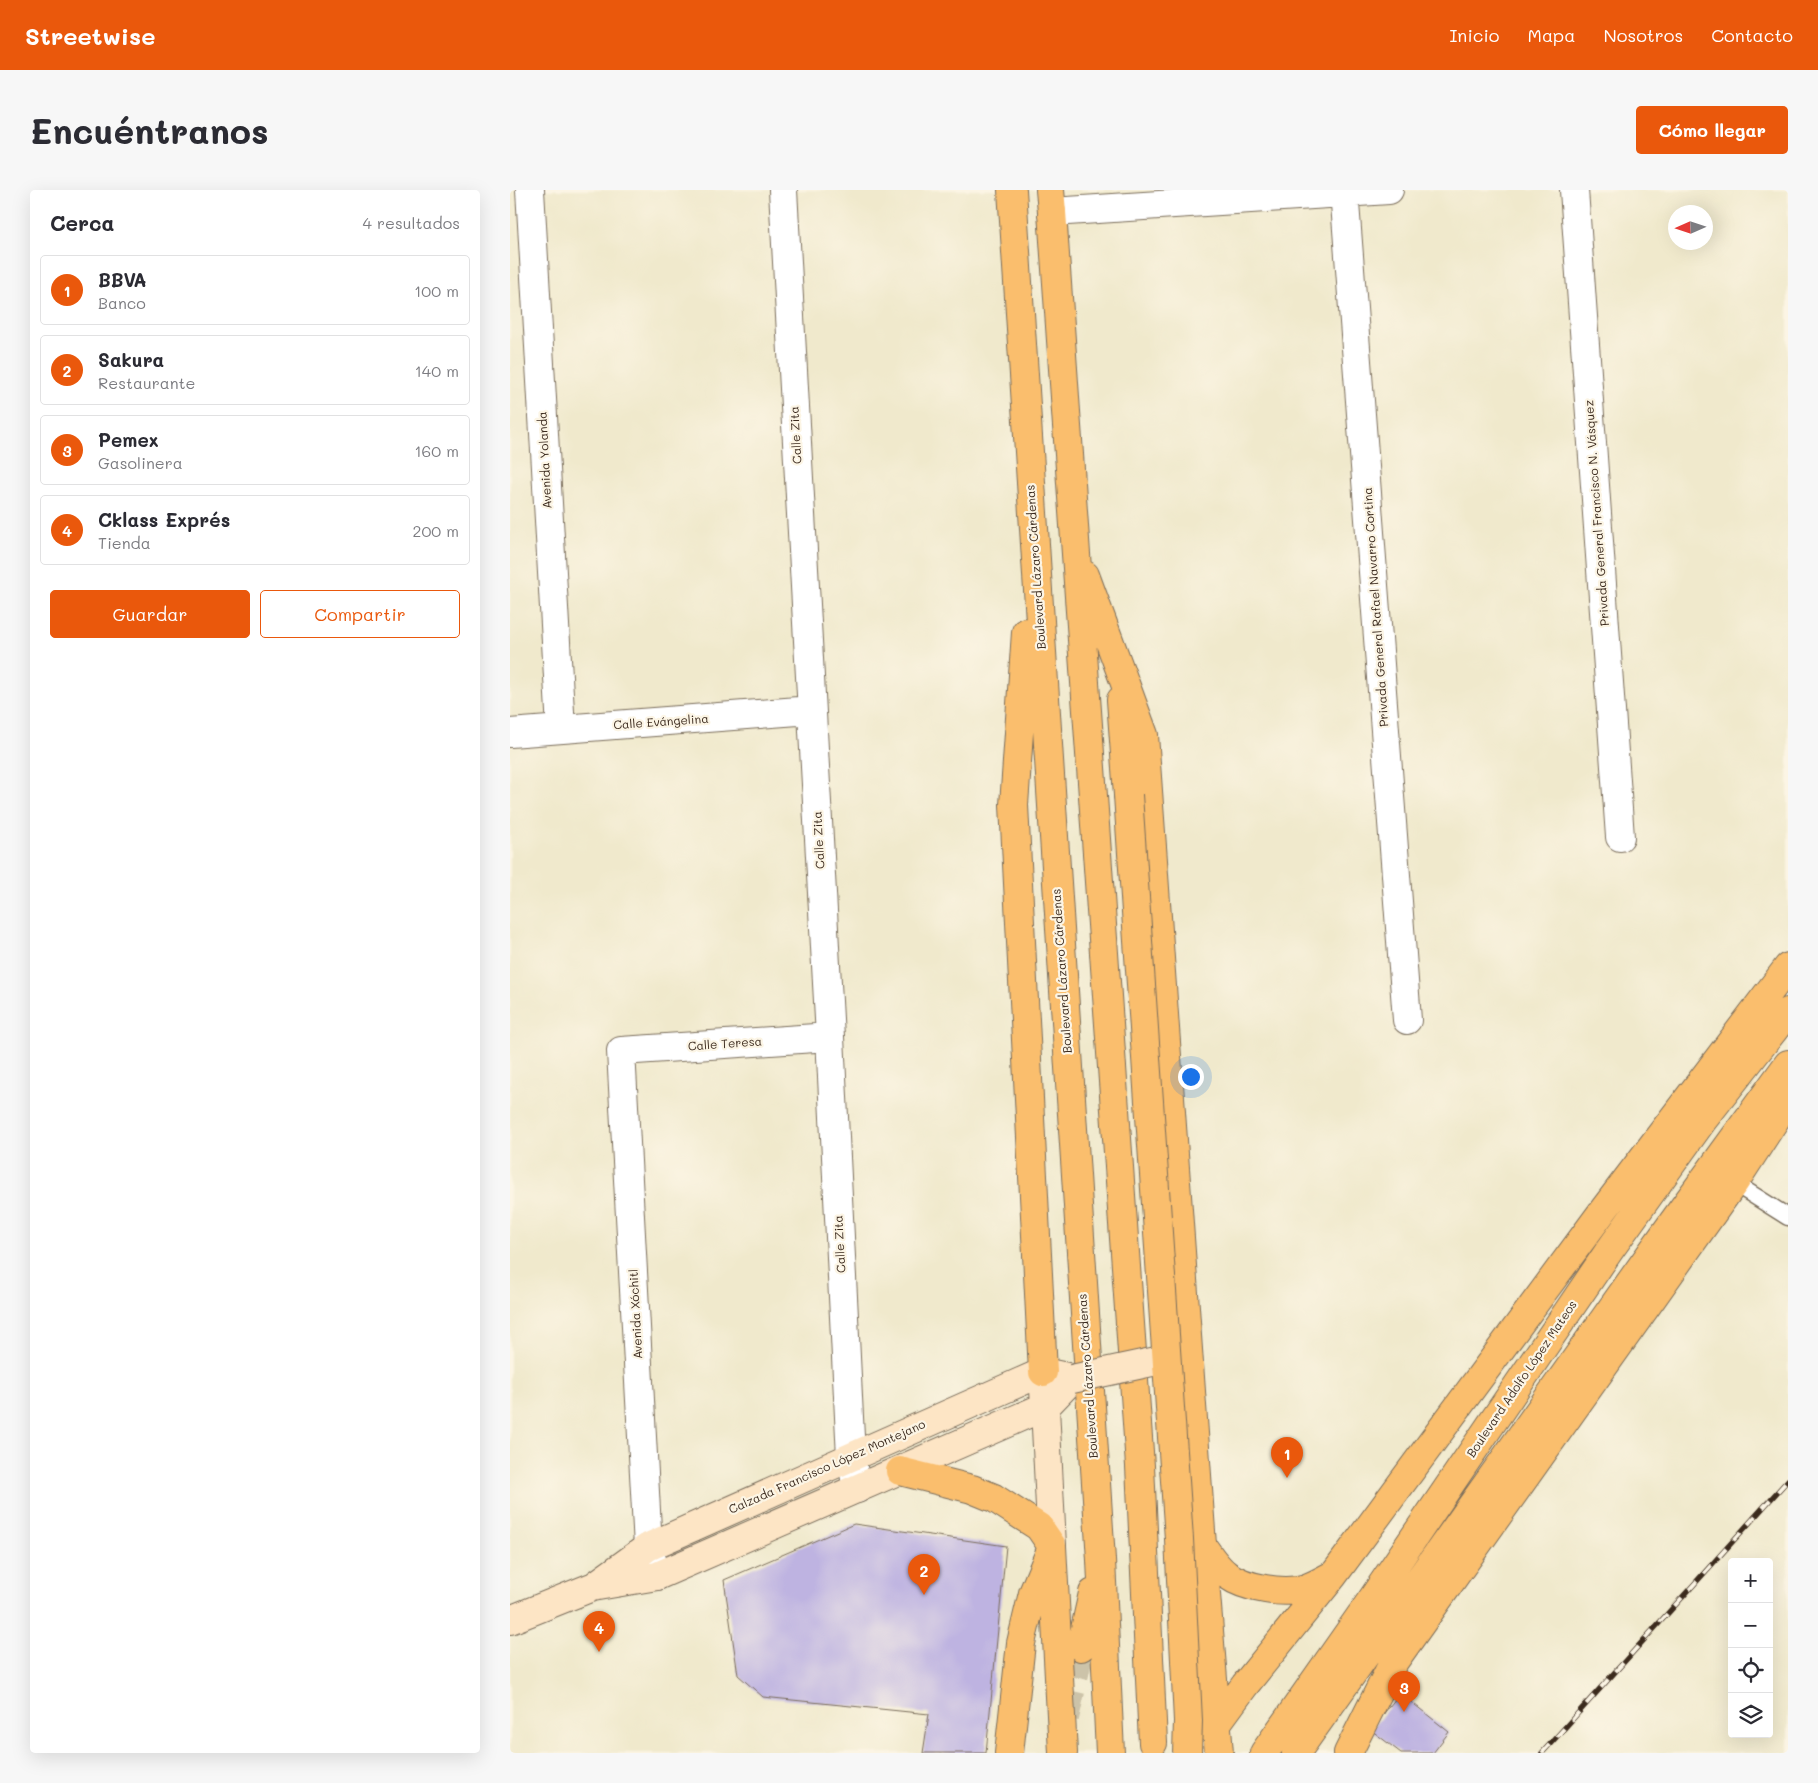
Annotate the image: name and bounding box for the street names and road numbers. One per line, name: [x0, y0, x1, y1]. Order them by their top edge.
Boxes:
street label: Privada General Francisco N. Vásquez: [1580, 399, 1612, 627]
street label: Calle Zita: [785, 406, 805, 464]
street label: Avenida Yolanda: [533, 411, 555, 509]
street label: Boulevard Lázaro Cárdenas: [1021, 484, 1049, 650]
street label: Privada General Rafael Navarro Cortina: [1359, 487, 1391, 727]
street label: Calle Evángelina: [613, 710, 709, 732]
street label: Calle Zita: [808, 811, 828, 869]
street label: Boulevard Lázaro Cárdenas: [1047, 888, 1075, 1054]
street label: Calle Teresa: [687, 1032, 763, 1054]
street label: Calle Zita: [829, 1215, 849, 1273]
street label: Avenida Xóchitl: [625, 1269, 645, 1360]
street label: Boulevard Lázaro Cárdenas: [1073, 1293, 1101, 1459]
street label: Boulevard Adolfo López Mateos: [1463, 1297, 1580, 1460]
street label: Calzada Francisco López Montejano: [726, 1415, 927, 1517]

